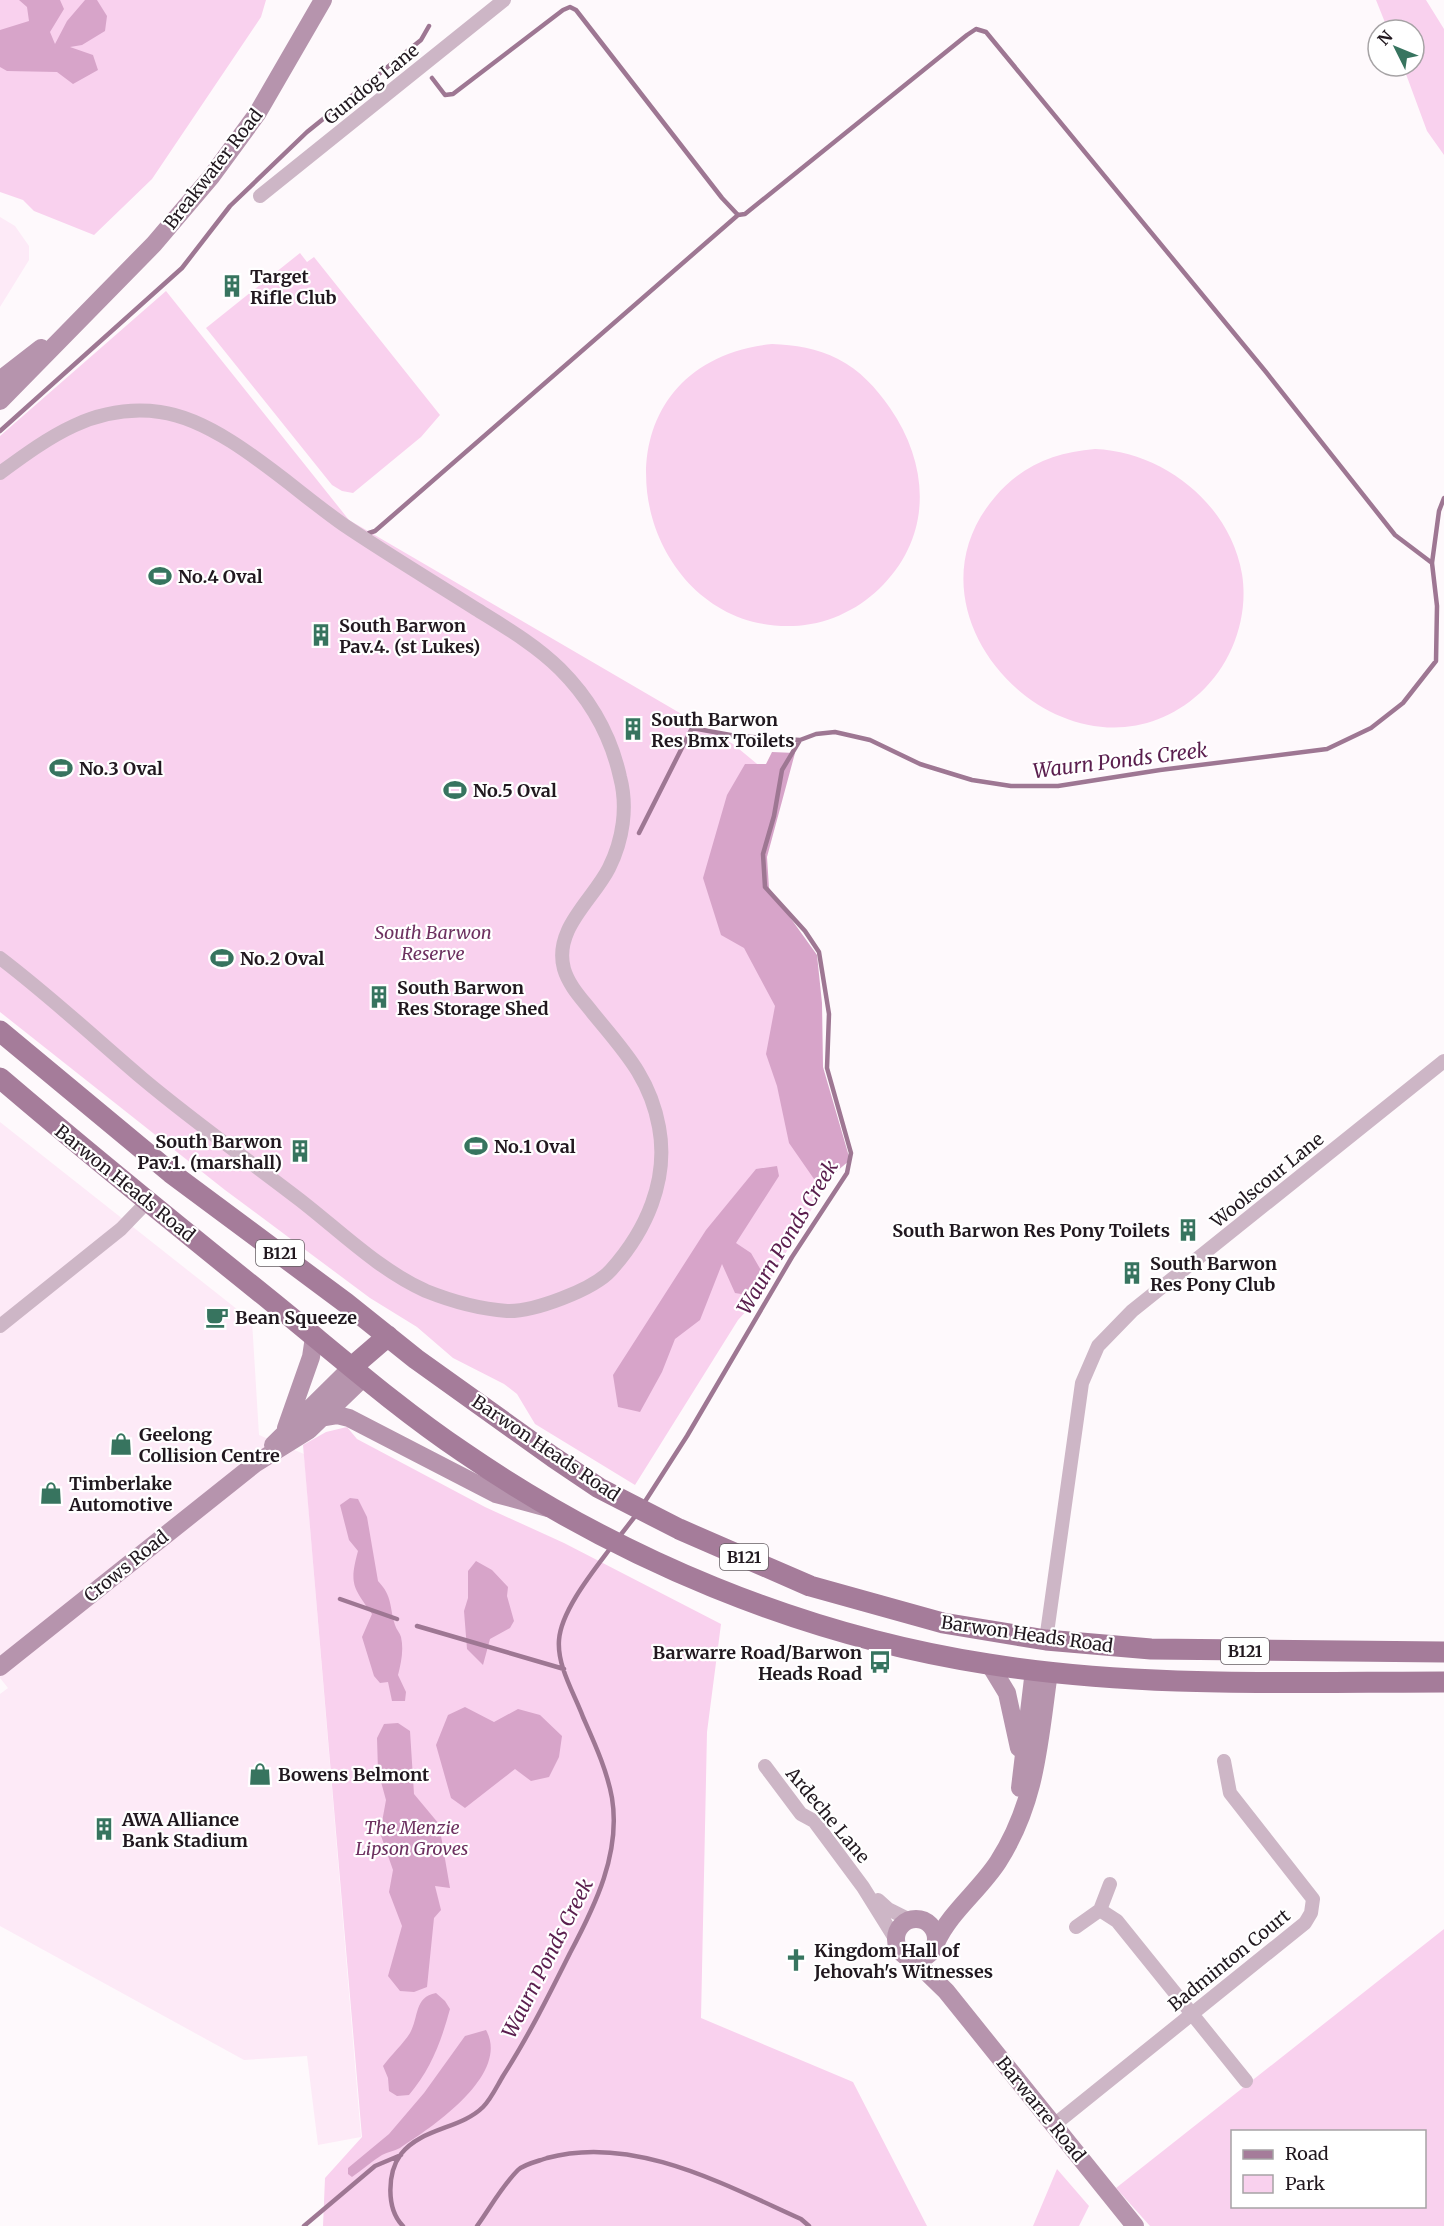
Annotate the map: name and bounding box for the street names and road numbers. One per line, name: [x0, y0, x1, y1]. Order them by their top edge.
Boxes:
street label: Gundog Lane: [319, 39, 423, 129]
street label: Breakwater Road: [159, 104, 267, 234]
street label: Barwon Heads Road: [50, 1119, 200, 1247]
street label: Woolscour Lane: [1205, 1127, 1328, 1233]
road number: B121: [256, 1240, 304, 1266]
street label: Barwon Heads Road: [468, 1390, 625, 1506]
street label: Crows Road: [79, 1525, 173, 1607]
road number: B121: [720, 1544, 768, 1570]
street label: Barwon Heads Road: [939, 1611, 1115, 1657]
road number: B121: [1221, 1638, 1269, 1664]
street label: Ardeche Lane: [781, 1762, 875, 1868]
street label: Badminton Court: [1163, 1904, 1295, 2016]
street label: Barwarre Road: [992, 2052, 1091, 2166]

